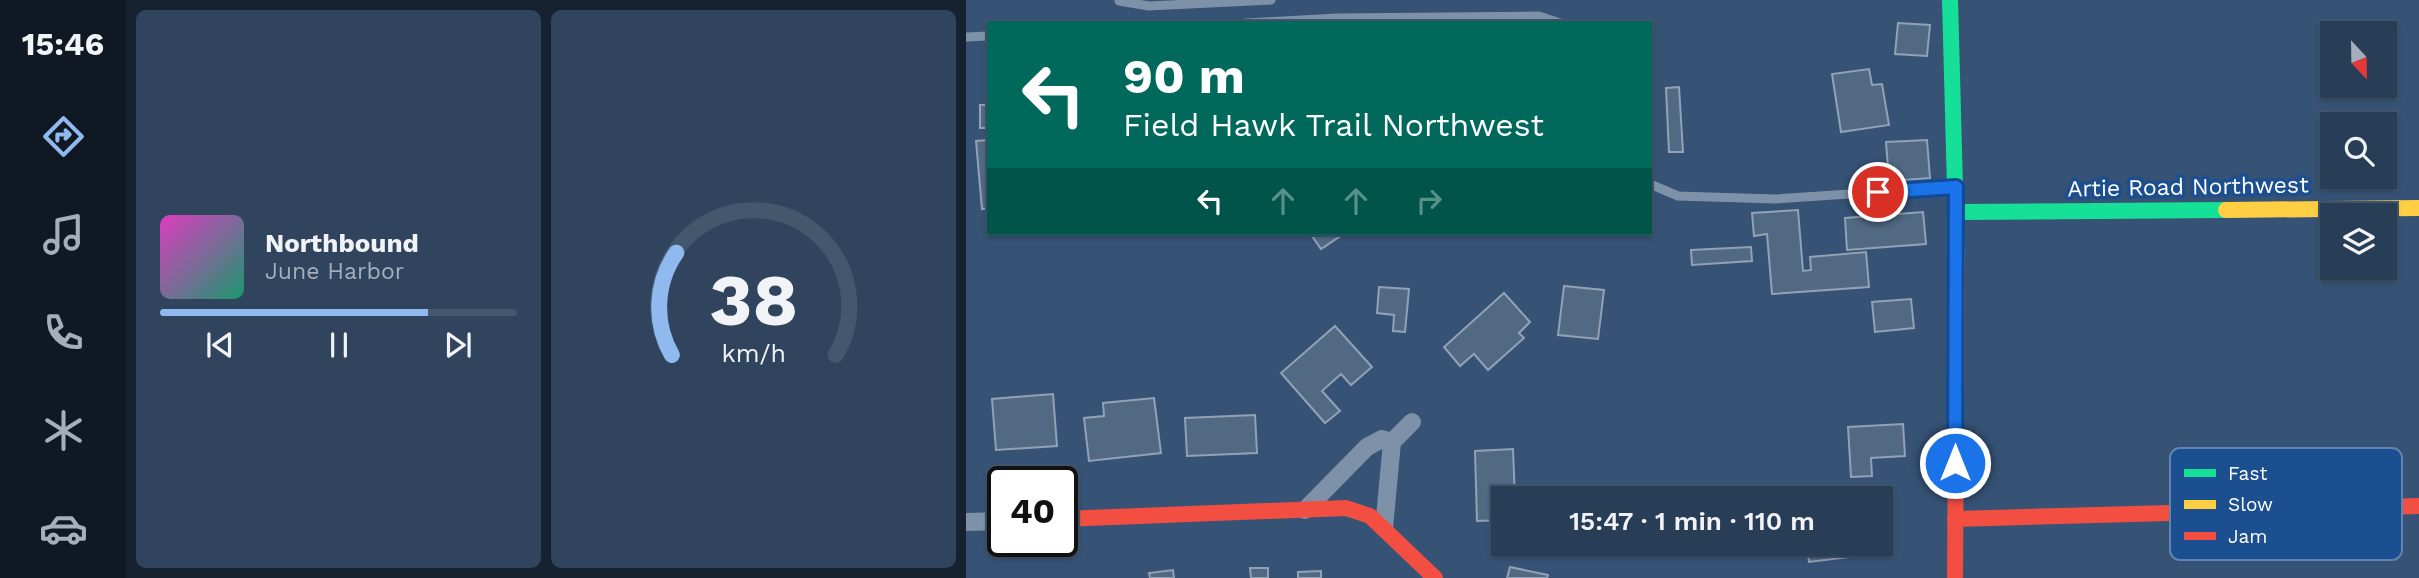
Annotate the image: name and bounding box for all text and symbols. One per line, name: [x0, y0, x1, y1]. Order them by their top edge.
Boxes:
north arrow: [2320, 21, 2398, 98]
map controls: [2320, 21, 2397, 280]
text: 15:46: [22, 25, 104, 63]
text: 90 m: [1123, 47, 1245, 105]
icon: left: [1008, 49, 1099, 140]
text: Field Hawk Trail Northwest: [1123, 106, 1544, 144]
icon: directions: [39, 112, 88, 161]
button: search: [2320, 112, 2397, 189]
pin: [1848, 162, 1908, 222]
street label: Artie Road Northwest: [2067, 171, 2309, 203]
icon: arrive: [1859, 173, 1897, 211]
icon: left: [1191, 182, 1229, 220]
icon: ahead: [1264, 182, 1302, 220]
icon: ahead: [1337, 182, 1375, 220]
icon: right: [1410, 182, 1448, 220]
button: layers: [2320, 203, 2397, 280]
icon: music: [39, 210, 88, 259]
text: Northbound: [265, 228, 419, 258]
text: 38: [709, 257, 798, 343]
text: June Harbor: [265, 258, 404, 285]
icon: phone: [39, 308, 88, 357]
icon: previous: [201, 326, 239, 364]
icon: pause: [320, 326, 358, 364]
icon: next: [439, 326, 477, 364]
text: km/h: [721, 339, 786, 368]
icon: climate: [39, 406, 88, 455]
position arrow: [1918, 426, 1992, 500]
legend: [2170, 448, 2402, 560]
text: Fast: [2228, 462, 2267, 485]
speed limit sign: 40: [987, 466, 1078, 557]
text: Slow: [2228, 493, 2273, 516]
icon: car: [39, 504, 88, 553]
text: 15:47 · 1 min · 110 m: [1569, 506, 1815, 536]
text: Jam: [2228, 525, 2267, 548]

